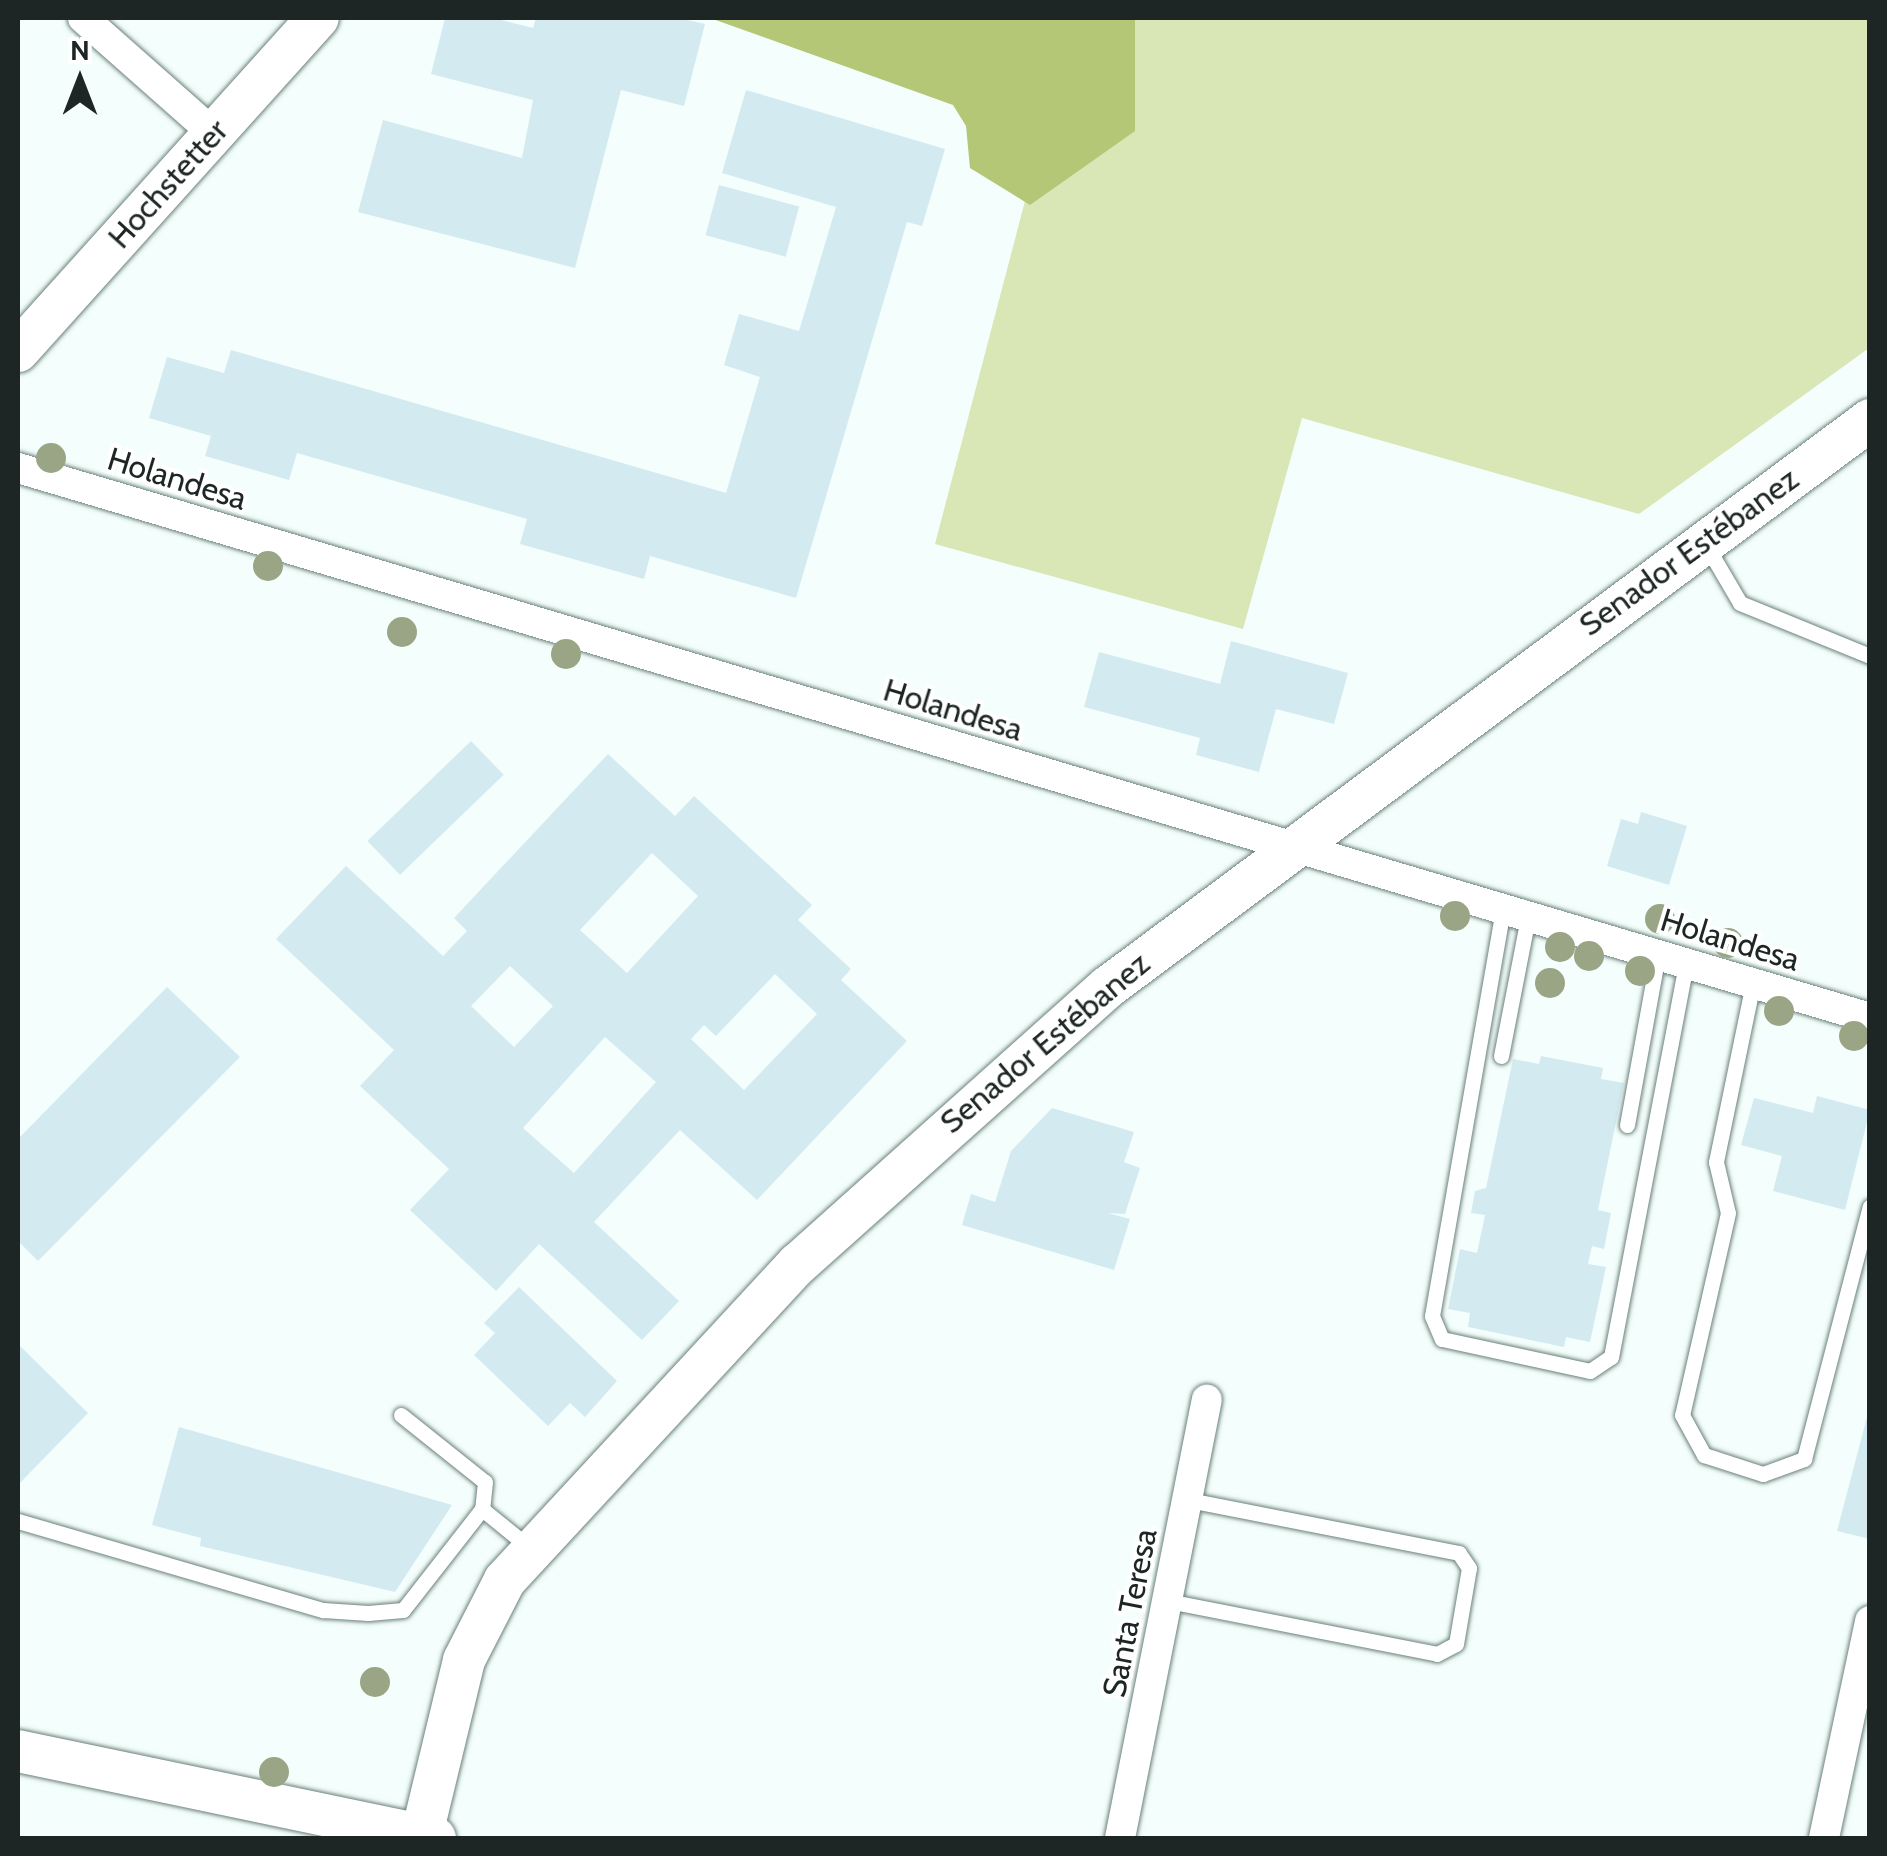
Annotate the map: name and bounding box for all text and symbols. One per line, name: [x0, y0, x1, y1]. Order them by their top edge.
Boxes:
north arrow: [30, 30, 130, 130]
text: N: [70, 33, 90, 67]
street label: Hochstetter: [100, 112, 236, 256]
street label: Holandesa: [103, 440, 251, 518]
street label: Senador Estébanez: [1572, 460, 1806, 644]
street label: Holandesa: [879, 671, 1027, 749]
street label: Holandesa: [1656, 901, 1804, 979]
street label: Senador Estébanez: [933, 944, 1157, 1142]
street label: Santa Teresa: [1095, 1526, 1165, 1700]

